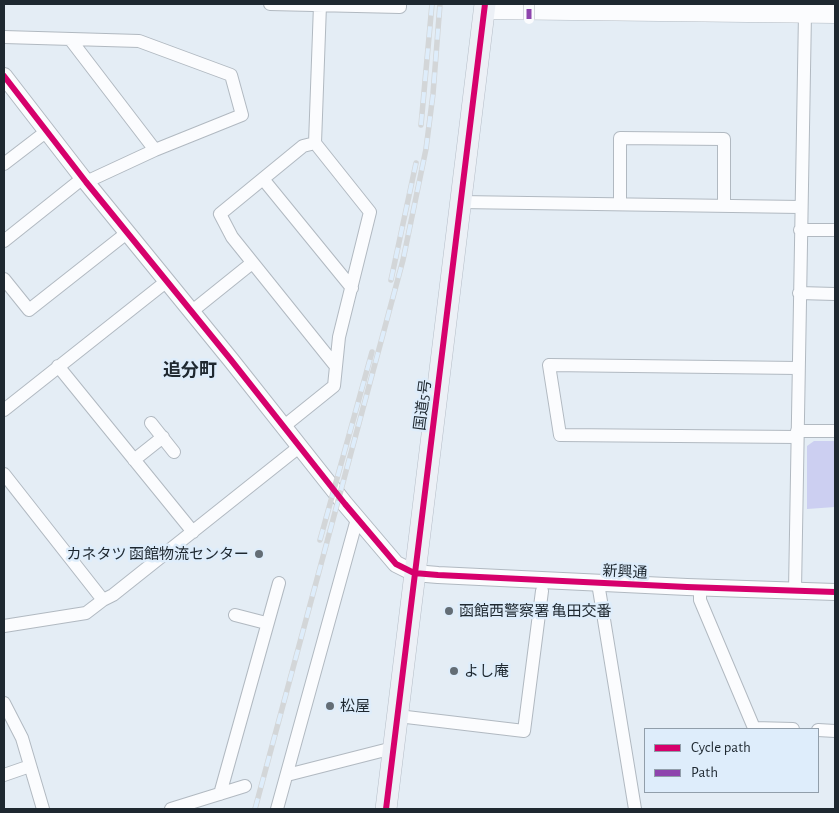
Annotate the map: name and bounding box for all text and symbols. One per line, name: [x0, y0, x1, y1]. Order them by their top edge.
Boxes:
district label: 追分町: [163, 360, 217, 382]
street label: 国道5号: [411, 378, 435, 432]
place label: カネタツ 函館物流センター: [67, 545, 249, 563]
marker: カネタツ 函館物流センター: [253, 548, 265, 560]
street label: 新興通: [602, 562, 648, 582]
place label: 函館西警察署 亀田交番: [459, 602, 611, 620]
marker: 函館西警察署 亀田交番: [443, 605, 455, 617]
place label: よし庵: [464, 662, 509, 680]
marker: よし庵: [448, 665, 460, 677]
place label: 松屋: [340, 697, 370, 715]
marker: 松屋: [324, 700, 336, 712]
legend: [644, 728, 819, 793]
text: Cycle path: [691, 740, 751, 755]
text: Path: [691, 765, 718, 780]

